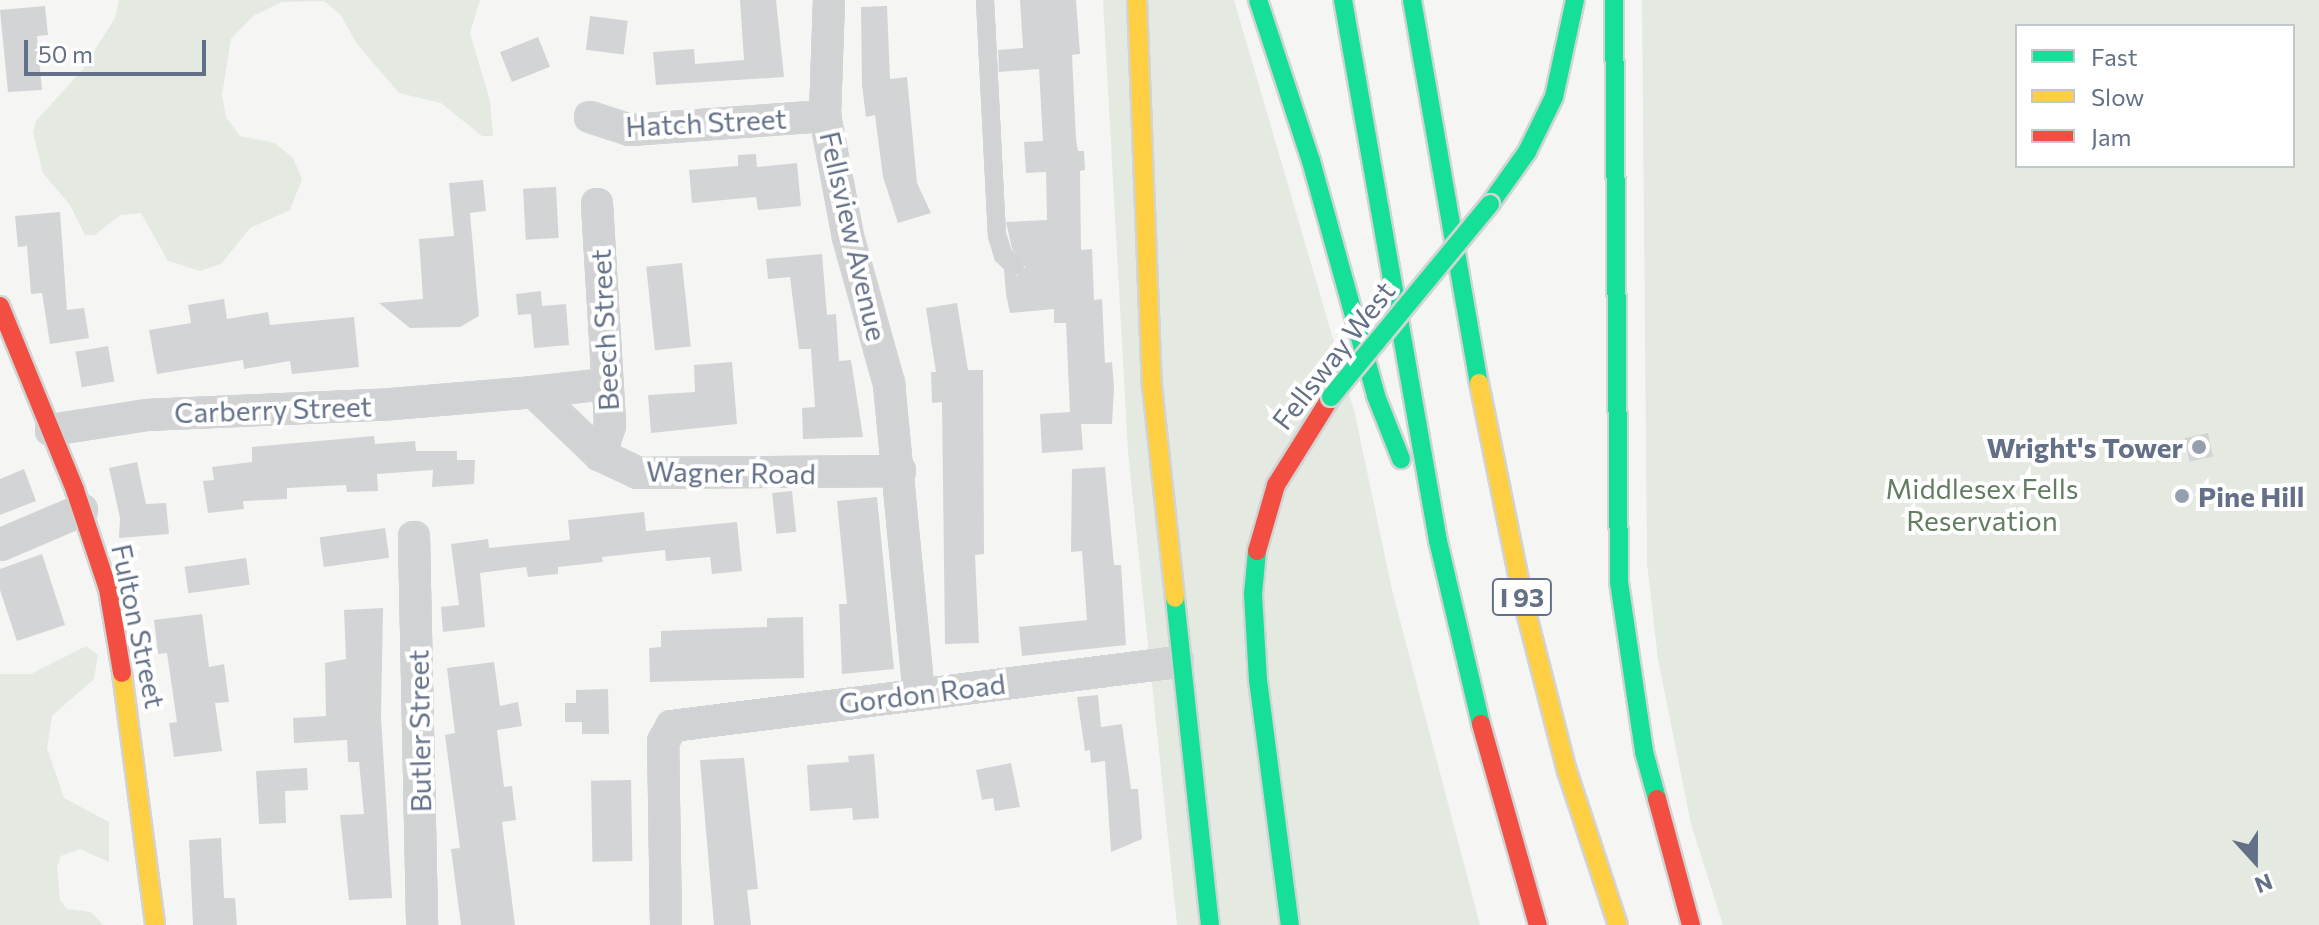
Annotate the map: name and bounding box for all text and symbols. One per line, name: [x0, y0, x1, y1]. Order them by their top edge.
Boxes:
scale bar: [28, 24, 210, 74]
legend: [2015, 24, 2295, 168]
text: 50 m: [38, 39, 93, 68]
text: Fast: [2091, 42, 2138, 71]
text: Slow: [2091, 82, 2144, 111]
street label: Hatch Street: [625, 101, 787, 143]
text: Jam: [2091, 122, 2131, 151]
street label: Fellsview Avenue: [814, 128, 894, 344]
street label: Beech Street: [583, 248, 625, 412]
street label: Fellsway West: [1265, 274, 1401, 436]
street label: Carberry Street: [174, 389, 372, 429]
place label: Wright's Tower: [1987, 430, 2183, 464]
marker: Wright's Tower: [2190, 438, 2208, 456]
street label: Wagner Road: [646, 454, 816, 490]
park label: Middlesex Fells Reservation: [1885, 471, 2079, 537]
place label: Pine Hill: [2198, 479, 2304, 513]
marker: Pine Hill: [2173, 487, 2191, 505]
street label: Fulton Street: [105, 541, 173, 711]
road number: I 93: [1490, 575, 1554, 619]
street label: Butler Street: [401, 649, 437, 813]
street label: Gordon Road: [837, 666, 1007, 720]
north arrow: [2215, 821, 2295, 901]
text: N: [2251, 868, 2276, 899]

